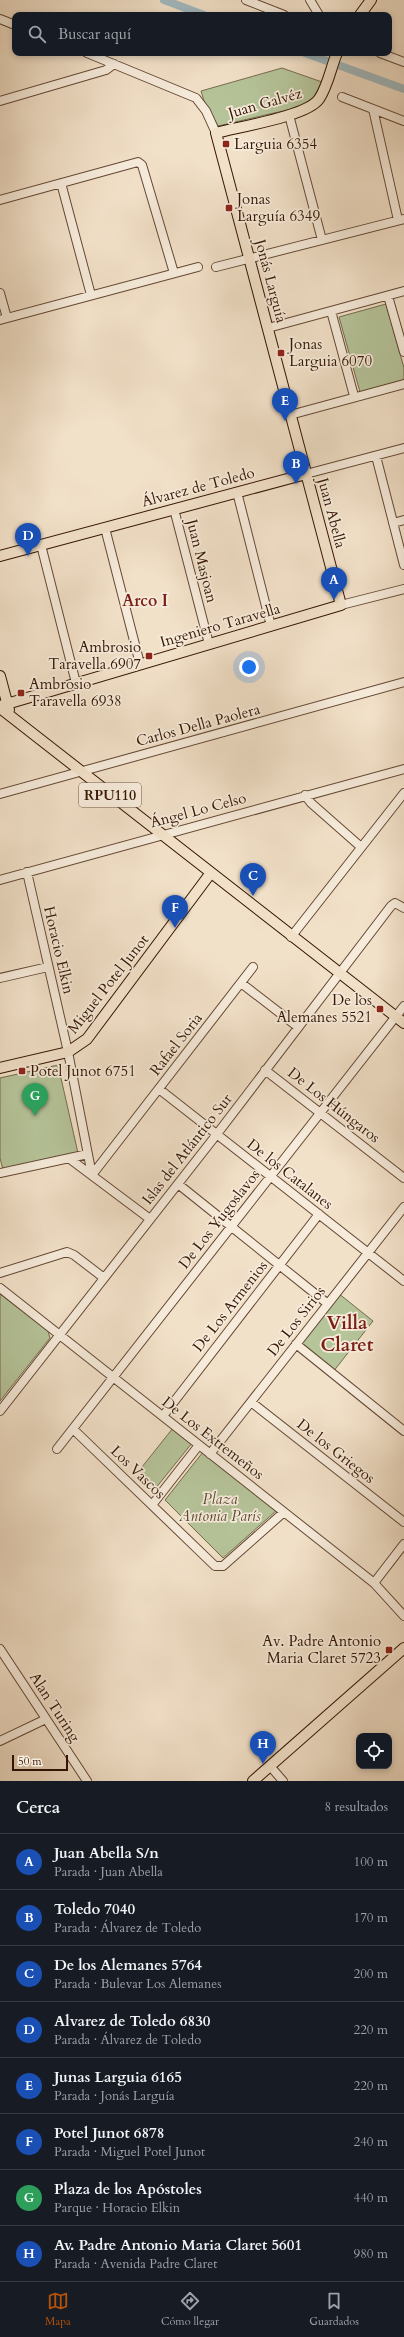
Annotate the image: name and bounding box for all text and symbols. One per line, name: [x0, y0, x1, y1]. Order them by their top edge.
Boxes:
search box: [12, 12, 392, 56]
icon: search: [26, 23, 48, 45]
text: Buscar aquí: [58, 24, 131, 44]
street label: Juan Galvéz: [224, 83, 304, 124]
place label: Larguia 6354: [234, 134, 317, 154]
marker: Larguia 6354: [221, 139, 231, 149]
place label: Jonas Larguía 6349: [235, 189, 320, 226]
marker: Jonas Larguía 6349: [224, 203, 234, 213]
street label: Jonás Larguía: [250, 235, 292, 325]
place label: Jonas Larguia 6070: [287, 334, 372, 371]
marker: Jonas Larguia 6070: [276, 348, 286, 358]
pin: E: [272, 388, 298, 421]
pin: B: [283, 451, 309, 484]
street label: Álvarez de Toledo: [139, 462, 257, 512]
street label: Juan Abella: [313, 474, 351, 551]
street label: Juan Masjoan: [181, 515, 222, 605]
pin: D: [15, 523, 41, 556]
pin: A: [321, 567, 347, 600]
district label: Arco I: [122, 590, 168, 612]
street label: Ingeniero Taravella: [158, 598, 283, 652]
place label: Ambrosio Taravella 6907: [48, 637, 141, 674]
marker: Ambrosio Taravella 6907: [144, 651, 154, 661]
your location: [239, 657, 259, 677]
place label: Ambrosio Taravella 6938: [29, 674, 122, 711]
marker: Ambrosio Taravella 6938: [16, 688, 26, 698]
street label: Carlos Della Paolera: [134, 699, 263, 751]
road number: RPU110: [79, 783, 141, 807]
street label: Ángel Lo Celso: [148, 788, 248, 832]
pin: C: [240, 863, 266, 896]
pin: F: [162, 895, 188, 928]
street label: Horacio Elkin: [39, 904, 79, 996]
street label: Miguel Potel Junot: [63, 930, 153, 1038]
place label: De los Alemanes 5521: [276, 990, 372, 1027]
marker: De los Alemanes 5521: [375, 1004, 385, 1014]
street label: Rafael Soria: [145, 1008, 207, 1079]
place label: Potel Junot 6751: [30, 1061, 136, 1081]
street label: De Los Húngaros: [284, 1063, 384, 1147]
marker: Potel Junot 6751: [17, 1066, 27, 1076]
pin: G: [22, 1083, 48, 1116]
street label: Islas del Atlántico Sur: [137, 1089, 237, 1209]
street label: De los Catalanes: [243, 1134, 337, 1214]
street label: De Los Yugoslavos: [174, 1165, 264, 1273]
street label: De Los Armenios: [188, 1256, 272, 1356]
street label: De Los Sirios: [262, 1282, 330, 1360]
district label: Villa Claret: [321, 1310, 374, 1358]
street label: De Los Extremeños: [158, 1392, 268, 1484]
street label: De los Griegos: [293, 1414, 379, 1488]
street label: Los Vascos: [106, 1441, 170, 1503]
park label: Plaza Antonia París: [178, 1489, 261, 1526]
place label: Av. Padre Antonio Maria Claret 5723: [262, 1631, 381, 1668]
marker: Av. Padre Antonio Maria Claret 5723: [384, 1645, 394, 1655]
street label: Alan Turing: [25, 1668, 85, 1746]
pin: H: [250, 1731, 276, 1764]
map controls: [356, 1733, 392, 1769]
button: locate: [356, 1733, 392, 1769]
scale bar: [12, 1753, 68, 1772]
text: 50 m: [18, 1754, 42, 1769]
text: Cerca: [16, 1796, 60, 1819]
text: 8 resultados: [324, 1798, 388, 1816]
text: Juan Abella S/n: [54, 1843, 159, 1863]
text: A: [24, 1853, 34, 1871]
text: 100 m: [354, 1853, 388, 1871]
text: Parada · Juan Abella: [54, 1863, 163, 1881]
text: Toledo 7040: [54, 1899, 135, 1919]
text: B: [24, 1909, 34, 1927]
text: 170 m: [354, 1909, 388, 1927]
text: Parada · Álvarez de Toledo: [54, 1919, 201, 1937]
text: De los Alemanes 5764: [54, 1955, 202, 1975]
text: C: [24, 1965, 34, 1983]
text: 200 m: [354, 1965, 388, 1983]
text: Parada · Bulevar Los Alemanes: [54, 1975, 222, 1993]
text: Alvarez de Toledo 6830: [54, 2011, 211, 2031]
text: D: [23, 2021, 35, 2039]
text: 220 m: [354, 2021, 388, 2039]
text: Parada · Álvarez de Toledo: [54, 2031, 201, 2049]
text: Junas Larguia 6165: [54, 2067, 182, 2087]
text: E: [25, 2077, 33, 2095]
text: 220 m: [354, 2077, 388, 2095]
text: Parada · Jonás Larguía: [54, 2087, 175, 2105]
text: Potel Junot 6878: [54, 2123, 164, 2143]
text: F: [25, 2133, 33, 2151]
text: 240 m: [354, 2133, 388, 2151]
text: Parada · Miguel Potel Junot: [54, 2143, 205, 2161]
text: Plaza de los Apóstoles: [54, 2179, 202, 2199]
text: G: [24, 2189, 34, 2207]
text: 440 m: [354, 2189, 388, 2207]
text: Parque · Horacio Elkin: [54, 2199, 180, 2217]
text: Av. Padre Antonio Maria Claret 5601: [54, 2235, 302, 2255]
text: H: [23, 2245, 35, 2263]
text: 980 m: [354, 2245, 388, 2263]
text: Parada · Avenida Padre Claret: [54, 2255, 217, 2273]
tab: Mapa: [45, 2290, 71, 2329]
tab: Cómo llegar: [161, 2290, 219, 2329]
tab: Guardados: [309, 2290, 359, 2329]

